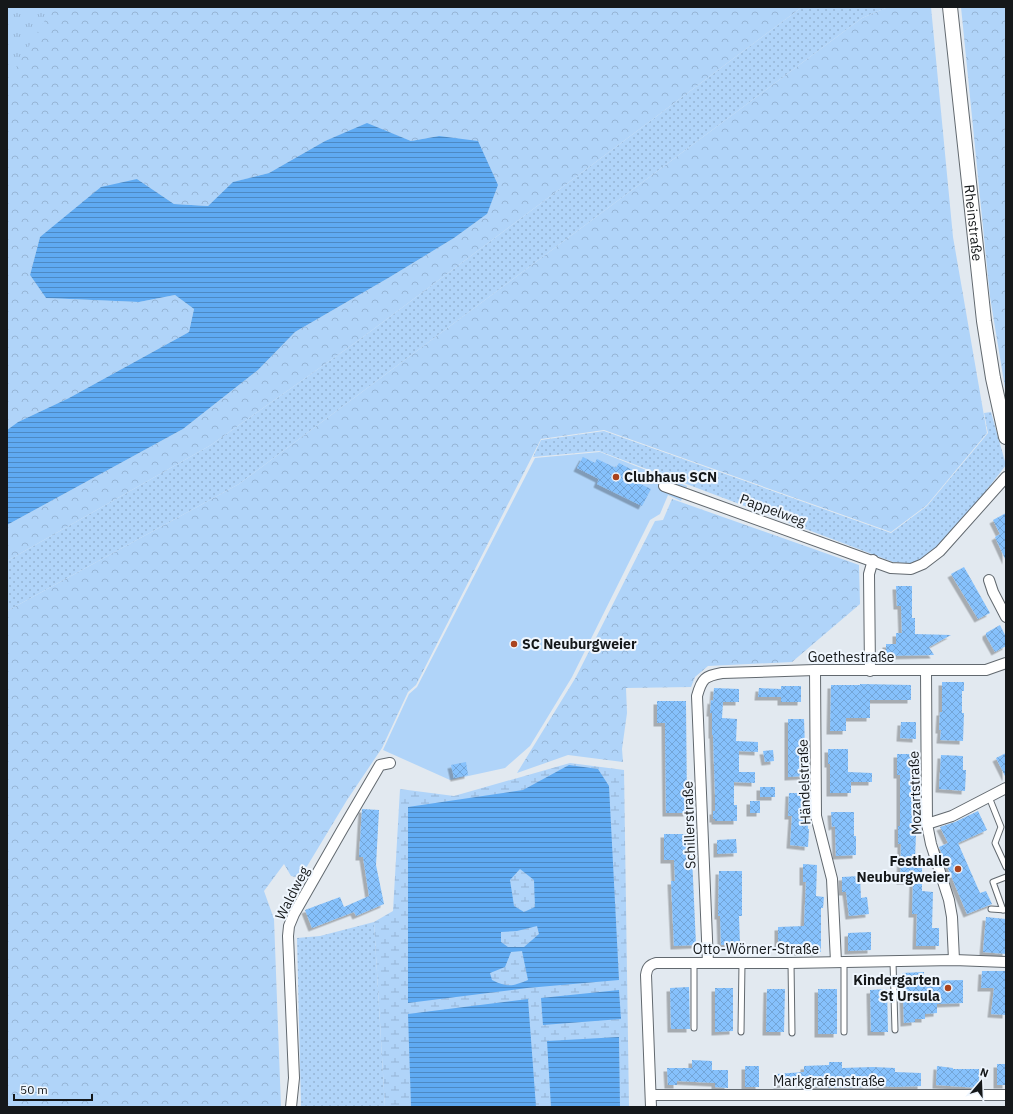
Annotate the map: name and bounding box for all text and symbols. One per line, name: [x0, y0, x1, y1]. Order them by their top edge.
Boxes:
street label: Rheinstraße: [960, 184, 986, 262]
place label: Clubhaus SCN: [624, 468, 717, 486]
marker: Clubhaus SCN: [611, 472, 621, 482]
street label: Pappelweg: [737, 490, 809, 531]
place label: SC Neuburgweier: [522, 635, 637, 653]
marker: SC Neuburgweier: [509, 639, 519, 649]
street label: Goethestraße: [808, 648, 895, 666]
street label: Händelstraße: [793, 739, 814, 825]
street label: Mozartstraße: [905, 750, 925, 835]
street label: Schillerstraße: [678, 780, 700, 869]
place label: Festhalle Neuburgweier: [857, 852, 950, 886]
street label: Waldweg: [271, 863, 313, 923]
marker: Festhalle Neuburgweier: [953, 864, 963, 874]
street label: Otto-Wörner-Straße: [693, 940, 819, 958]
place label: Kindergarten St Ursula: [853, 971, 940, 1005]
marker: Kindergarten St Ursula: [943, 983, 953, 993]
north arrow: [961, 1062, 1001, 1102]
text: N: [978, 1065, 990, 1080]
street label: Markgrafenstraße: [773, 1072, 885, 1090]
scale bar: [14, 1076, 92, 1102]
text: 50 m: [20, 1082, 48, 1097]

